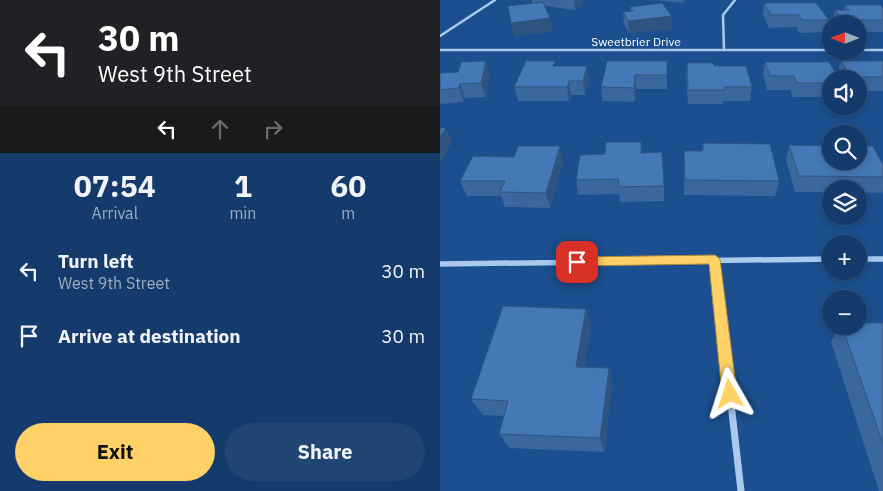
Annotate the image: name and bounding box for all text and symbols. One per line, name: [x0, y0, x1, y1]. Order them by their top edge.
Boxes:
text: 30 m: [98, 15, 180, 61]
north arrow: [822, 15, 868, 60]
map controls: [822, 15, 867, 335]
icon: left: [15, 20, 80, 85]
street label: Sweetbrier Drive: [591, 34, 681, 49]
text: West 9th Street: [98, 59, 252, 88]
button: sound: [822, 70, 867, 115]
icon: left: [153, 115, 181, 143]
icon: ahead: [206, 115, 234, 143]
icon: right: [259, 115, 287, 143]
button: search: [822, 125, 867, 170]
text: 07:54: [74, 166, 156, 205]
text: 1: [234, 166, 252, 205]
text: 60: [330, 166, 366, 205]
button: layers: [822, 180, 867, 225]
text: Arrival: [91, 203, 138, 223]
text: min: [229, 203, 256, 223]
text: m: [341, 203, 355, 223]
button: +: [822, 235, 867, 280]
pin: [556, 241, 598, 283]
icon: arrive: [563, 248, 591, 276]
text: Turn left: [58, 249, 134, 273]
icon: left: [15, 257, 43, 285]
text: 30 m: [381, 259, 425, 283]
text: West 9th Street: [58, 273, 170, 293]
button: −: [822, 290, 867, 335]
icon: arrive: [15, 322, 43, 350]
text: Arrive at destination: [58, 324, 241, 348]
text: 30 m: [381, 324, 425, 348]
position arrow: [703, 367, 755, 419]
button: Exit: [15, 423, 215, 481]
button: Share: [225, 423, 425, 481]

